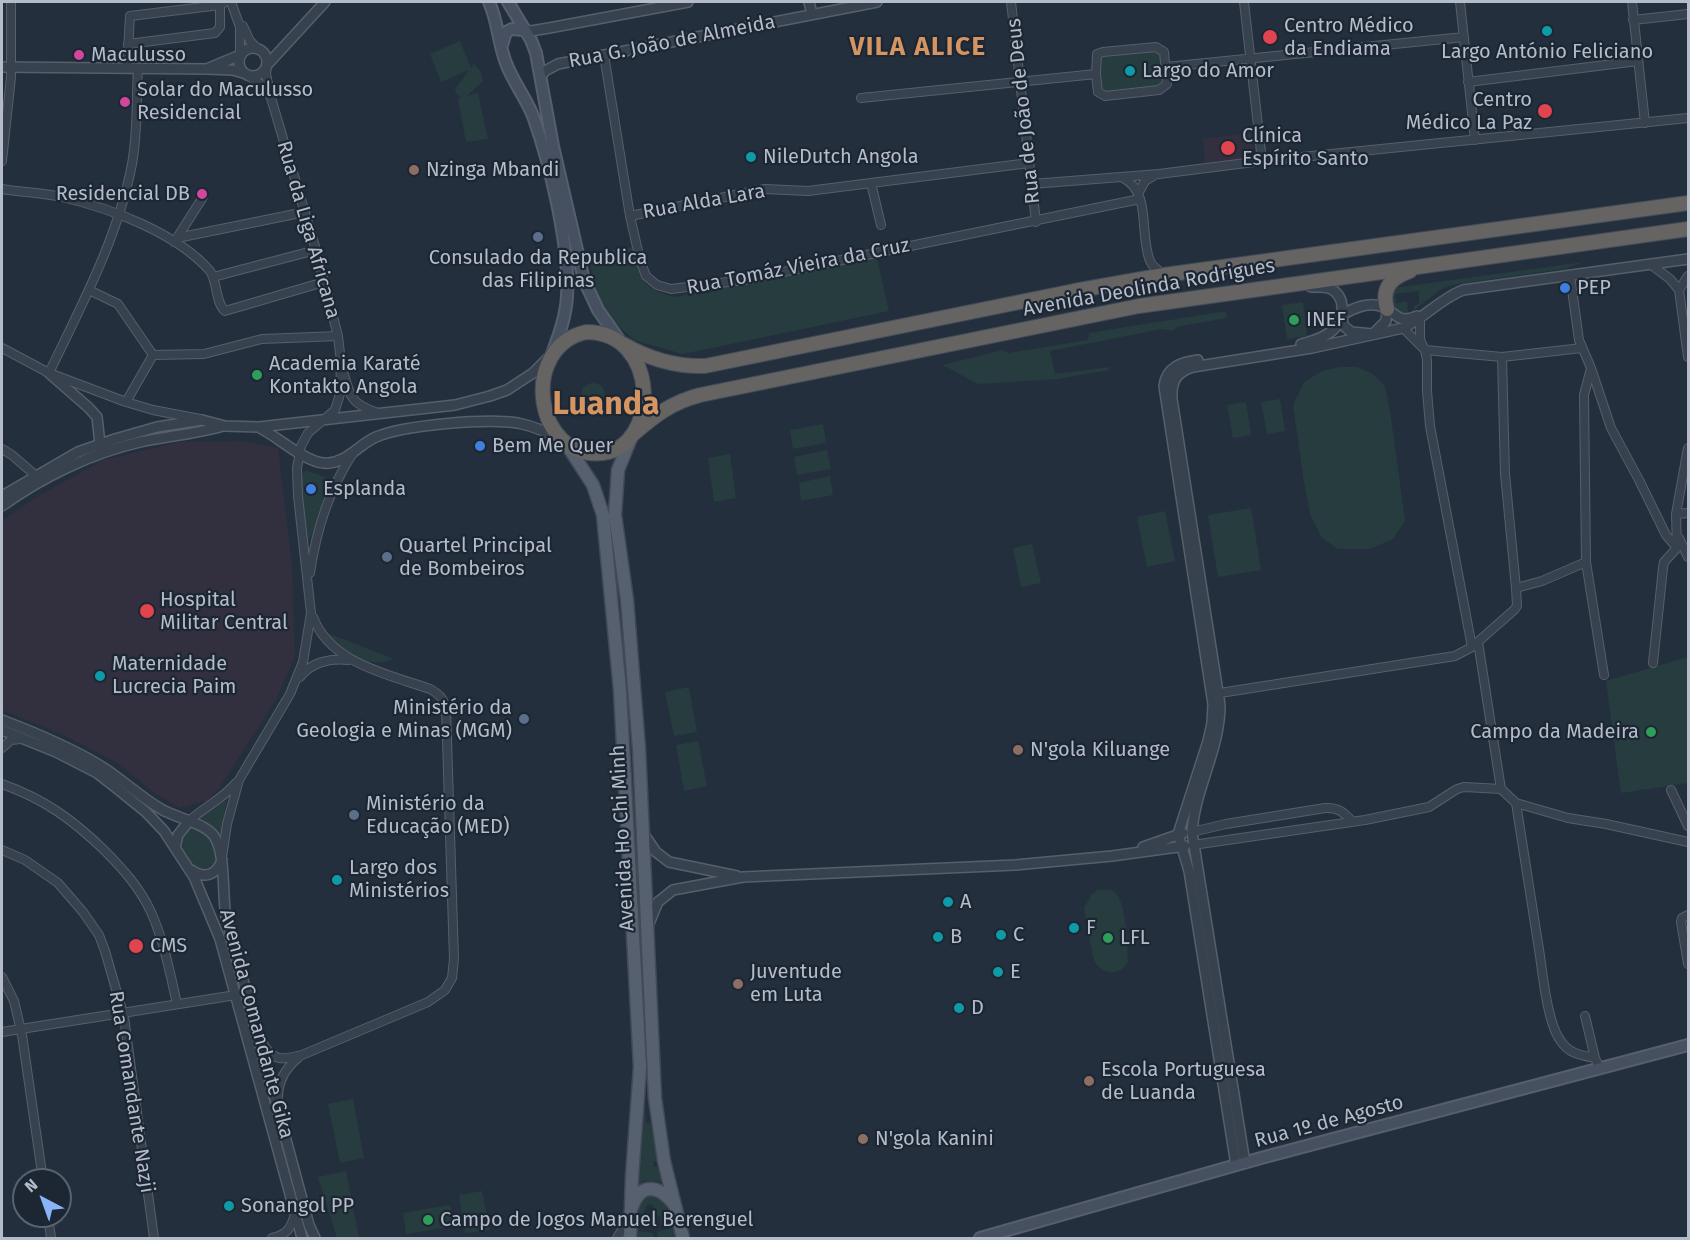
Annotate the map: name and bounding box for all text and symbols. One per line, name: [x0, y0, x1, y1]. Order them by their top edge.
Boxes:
street label: Rua G. João de Almeida: [567, 10, 777, 74]
place label: Centro Médico da Endiama: [1284, 14, 1414, 61]
street label: Rua de João de Deus: [1002, 17, 1046, 205]
marker: Largo António Feliciano: [1540, 24, 1554, 38]
marker: Centro Médico da Endiama: [1261, 28, 1279, 46]
district label: VILA ALICE: [849, 32, 987, 64]
place label: Largo António Feliciano: [1441, 40, 1653, 64]
place label: Maculusso: [91, 43, 186, 67]
marker: Maculusso: [72, 48, 86, 62]
place label: Largo do Amor: [1142, 59, 1274, 83]
marker: Largo do Amor: [1123, 64, 1137, 78]
place label: Solar do Maculusso Residencial: [137, 78, 313, 125]
place label: Centro Médico La Paz: [1406, 88, 1532, 135]
marker: Solar do Maculusso Residencial: [118, 95, 132, 109]
marker: Centro Médico La Paz: [1536, 102, 1554, 120]
place label: Clínica Espírito Santo: [1242, 124, 1369, 171]
street label: Rua da Liga Africana: [271, 138, 345, 322]
marker: Clínica Espírito Santo: [1219, 139, 1237, 157]
place label: NileDutch Angola: [763, 145, 919, 169]
marker: NileDutch Angola: [744, 150, 758, 164]
place label: Nzinga Mbandi: [426, 158, 559, 182]
marker: Nzinga Mbandi: [407, 163, 421, 177]
street label: Rua Alda Lara: [641, 179, 767, 225]
place label: Residencial DB: [56, 182, 190, 206]
marker: Residencial DB: [195, 187, 209, 201]
marker: Consulado da Republica das Filipinas: [531, 230, 545, 244]
street label: Rua Tomáz Vieira da Cruz: [685, 234, 911, 300]
place label: Consulado da Republica das Filipinas: [429, 246, 647, 293]
street label: Avenida Deolinda Rodrigues: [1021, 254, 1277, 322]
place label: PEP: [1577, 276, 1611, 300]
marker: PEP: [1558, 281, 1572, 295]
place label: INEF: [1306, 308, 1346, 332]
marker: INEF: [1287, 313, 1301, 327]
place label: Academia Karaté Kontakto Angola: [269, 352, 421, 399]
marker: Academia Karaté Kontakto Angola: [250, 368, 264, 382]
district label: Luanda: [553, 386, 659, 424]
place label: Bem Me Quer: [492, 434, 613, 458]
marker: Bem Me Quer: [473, 439, 487, 453]
place label: Esplanda: [323, 477, 406, 501]
marker: Esplanda: [304, 482, 318, 496]
place label: Quartel Principal de Bombeiros: [399, 534, 552, 581]
marker: Quartel Principal de Bombeiros: [380, 550, 394, 564]
place label: Hospital Militar Central: [160, 588, 288, 635]
marker: Hospital Militar Central: [138, 602, 156, 620]
place label: Maternidade Lucrecia Paim: [112, 652, 236, 699]
marker: Maternidade Lucrecia Paim: [93, 669, 107, 683]
place label: Ministério da Geologia e Minas (MGM): [296, 696, 512, 743]
marker: Ministério da Geologia e Minas (MGM): [517, 712, 531, 726]
place label: Campo da Madeira: [1470, 720, 1639, 744]
marker: Campo da Madeira: [1644, 725, 1658, 739]
place label: N'gola Kiluange: [1030, 738, 1170, 762]
marker: N'gola Kiluange: [1011, 743, 1025, 757]
street label: Avenida Ho Chi Minh: [606, 744, 640, 932]
place label: Ministério da Educação (MED): [366, 792, 509, 839]
marker: Ministério da Educação (MED): [347, 808, 361, 822]
place label: Largo dos Ministérios: [349, 856, 449, 903]
marker: Largo dos Ministérios: [330, 873, 344, 887]
place label: A: [960, 890, 971, 914]
marker: A: [941, 895, 955, 909]
street label: Avenida Comandante Gika: [214, 907, 298, 1141]
place label: F: [1086, 916, 1096, 940]
marker: F: [1067, 921, 1081, 935]
place label: C: [1013, 923, 1024, 947]
place label: B: [950, 925, 962, 949]
place label: LFL: [1120, 926, 1150, 950]
marker: C: [994, 928, 1008, 942]
marker: B: [931, 930, 945, 944]
marker: LFL: [1101, 931, 1115, 945]
place label: CMS: [150, 934, 187, 958]
marker: CMS: [127, 937, 145, 955]
place label: Juventude em Luta: [750, 960, 842, 1007]
place label: E: [1010, 960, 1021, 984]
marker: E: [991, 965, 1005, 979]
marker: Juventude em Luta: [731, 977, 745, 991]
street label: Rua Comandante Nazji: [103, 989, 159, 1195]
place label: D: [971, 996, 984, 1020]
marker: D: [952, 1001, 966, 1015]
place label: Escola Portuguesa de Luanda: [1101, 1058, 1266, 1105]
marker: Escola Portuguesa de Luanda: [1082, 1074, 1096, 1088]
street label: Rua 1º de Agosto: [1252, 1091, 1406, 1153]
place label: N'gola Kanini: [875, 1127, 994, 1151]
marker: N'gola Kanini: [856, 1132, 870, 1146]
north arrow: [12, 1168, 72, 1228]
text: N: [21, 1175, 41, 1196]
place label: Sonangol PP: [241, 1194, 354, 1218]
marker: Sonangol PP: [222, 1199, 236, 1213]
place label: Campo de Jogos Manuel Berenguel: [440, 1208, 753, 1232]
marker: Campo de Jogos Manuel Berenguel: [421, 1213, 435, 1227]

